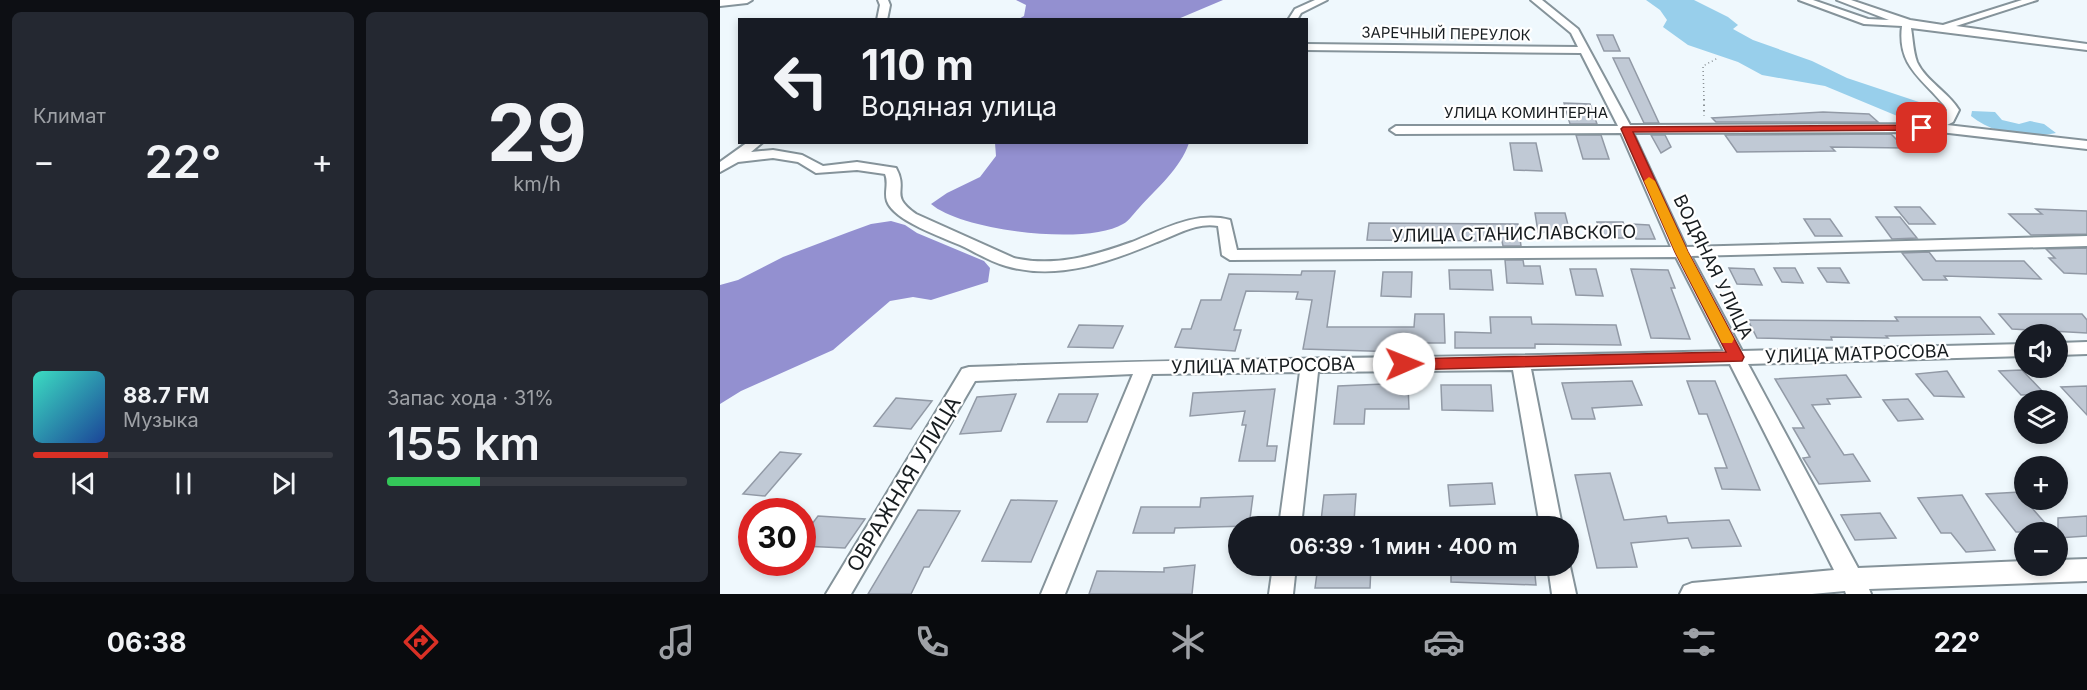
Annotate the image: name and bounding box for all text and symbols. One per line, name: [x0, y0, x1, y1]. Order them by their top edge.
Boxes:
street label: ЗАРЕЧНЫЙ ПЕРЕУЛОК: [1361, 23, 1531, 44]
text: 110 m: [861, 39, 974, 90]
icon: left: [762, 42, 840, 120]
text: 29: [487, 85, 587, 180]
text: Водяная улица: [861, 90, 1057, 123]
pin: [1896, 102, 1947, 153]
street label: УЛИЦА КОМИНТЕРНА: [1444, 103, 1608, 122]
text: Климат: [33, 104, 106, 128]
icon: arrive: [1905, 111, 1938, 144]
text: 22°: [145, 134, 221, 189]
text: −: [33, 141, 55, 181]
text: +: [311, 141, 333, 181]
text: km/h: [513, 172, 561, 196]
street label: ВОДЯНАЯ УЛИЦА: [1669, 191, 1758, 342]
street label: УЛИЦА СТАНИСЛАВСКОГО: [1392, 221, 1636, 246]
map controls: [2014, 324, 2068, 576]
button: sound: [2014, 324, 2068, 378]
position arrow: [1372, 332, 1436, 396]
street label: УЛИЦА МАТРОСОВА: [1765, 340, 1949, 367]
street label: УЛИЦА МАТРОСОВА: [1171, 353, 1355, 378]
text: 88.7 FM: [123, 382, 209, 408]
text: Запас хода · 31%: [387, 386, 554, 410]
button: layers: [2014, 390, 2068, 444]
street label: ОВРАЖНАЯ УЛИЦА: [841, 392, 966, 576]
text: Музыка: [123, 408, 199, 432]
text: 155 km: [387, 416, 540, 471]
button: +: [2014, 456, 2068, 510]
icon: previous: [67, 467, 100, 500]
icon: pause: [167, 467, 200, 500]
icon: next: [267, 467, 300, 500]
speed limit sign: 30: [738, 498, 816, 576]
button: −: [2014, 522, 2068, 576]
text: 06:39 · 1 мин · 400 m: [1289, 533, 1518, 559]
icon: directions: [400, 621, 442, 663]
icon: music: [656, 621, 698, 663]
icon: phone: [911, 621, 953, 663]
icon: climate: [1167, 621, 1209, 663]
icon: car: [1423, 621, 1465, 663]
icon: filters: [1678, 621, 1720, 663]
text: 06:38: [107, 626, 187, 659]
text: 22°: [1934, 626, 1980, 659]

